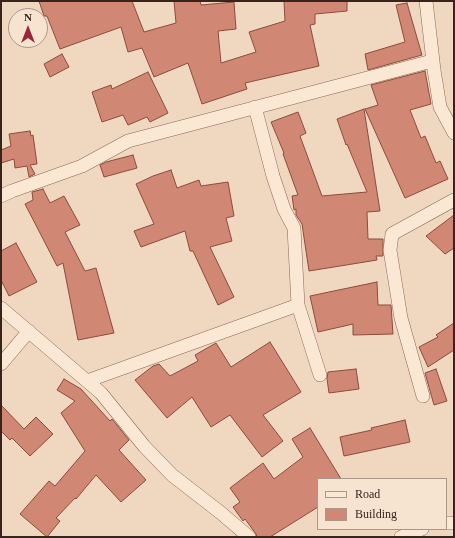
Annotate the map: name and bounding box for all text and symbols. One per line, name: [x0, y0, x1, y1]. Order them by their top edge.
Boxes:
north arrow: [8, 8, 48, 48]
text: N: [24, 11, 32, 23]
legend: [317, 478, 447, 530]
text: Road: [355, 487, 380, 501]
text: Building: [355, 507, 397, 521]

